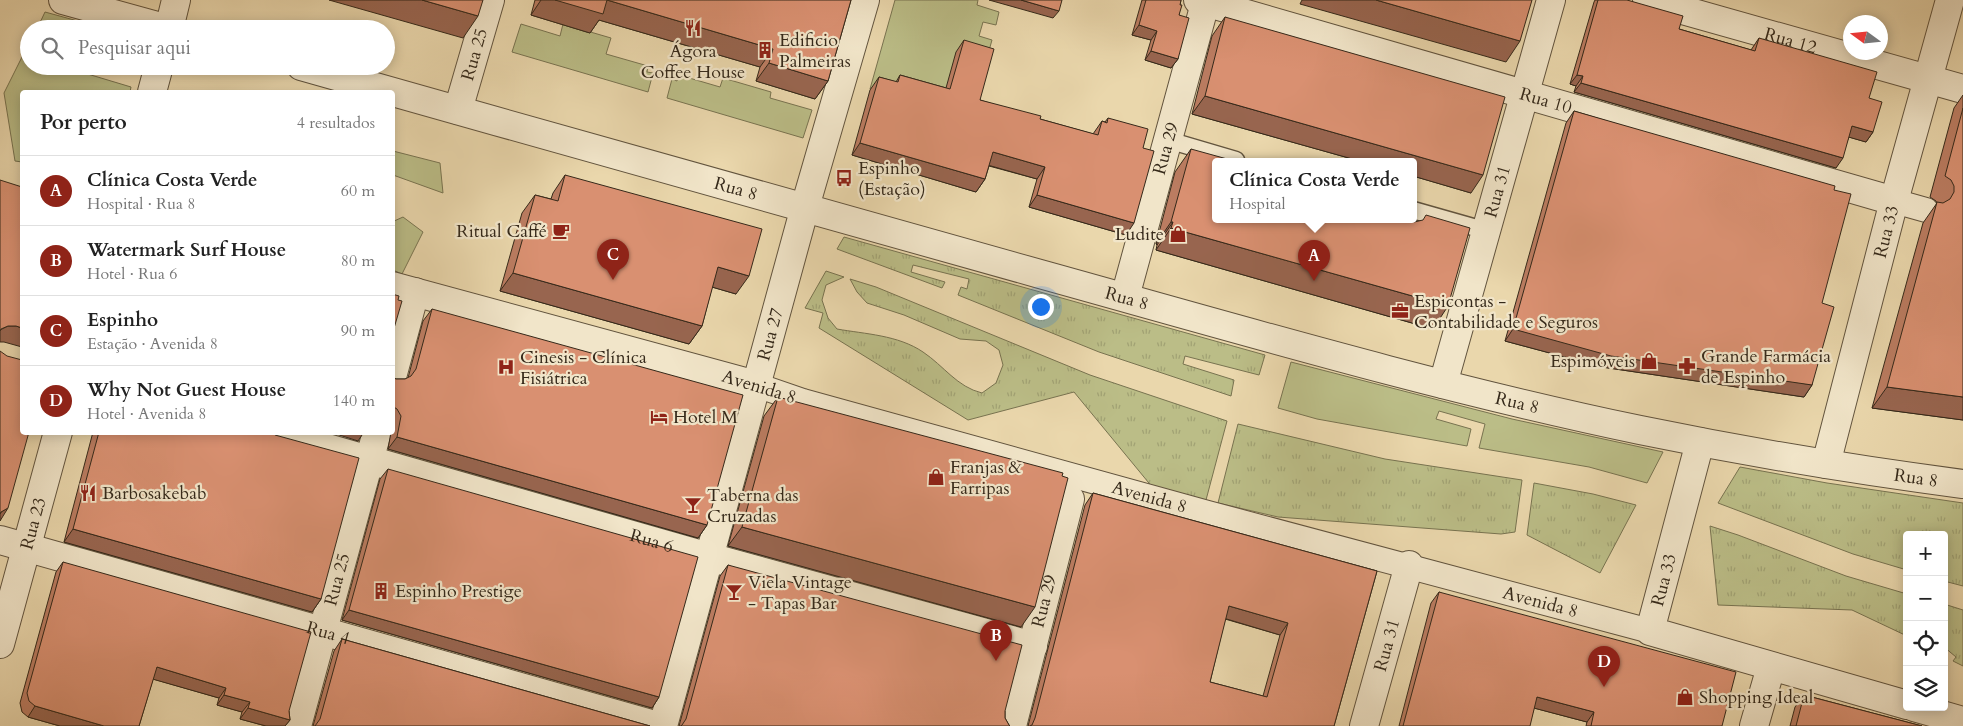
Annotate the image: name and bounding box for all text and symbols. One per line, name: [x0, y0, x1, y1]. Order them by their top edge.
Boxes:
north arrow: [1843, 15, 1888, 60]
restaurant icon: Ágora Coffee House: [683, 18, 703, 38]
search box: [20, 20, 395, 75]
street label: Rua 12: [1761, 21, 1820, 60]
street label: Rua 25: [455, 25, 494, 83]
place label: Edificio Palmeiras: [779, 28, 851, 74]
icon: search: [38, 34, 66, 62]
text: Pesquisar aqui: [78, 35, 191, 61]
place label: Ágora Coffee House: [641, 39, 745, 85]
building icon: Edificio Palmeiras: [755, 40, 775, 60]
street label: Rua 10: [1517, 81, 1575, 120]
text: Por perto: [40, 108, 127, 137]
text: 4 resultados: [297, 112, 375, 134]
street label: Rua 29: [1146, 119, 1185, 178]
place label: Espinho (Estação): [858, 156, 926, 202]
popup: [1212, 158, 1417, 223]
street label: Rua 31: [1478, 162, 1516, 221]
text: Clínica Costa Verde: [87, 167, 258, 193]
text: Clínica Costa Verde: [1229, 167, 1400, 193]
bus stop icon: Espinho (Estação): [834, 168, 854, 188]
street label: Rua 8: [711, 170, 761, 206]
text: A: [50, 180, 62, 202]
text: 60 m: [341, 180, 375, 202]
text: Hospital · Rua 8: [87, 193, 195, 215]
text: Hospital: [1229, 193, 1286, 215]
street label: Rua 33: [1867, 203, 1905, 261]
place label: Ritual Caffé: [456, 219, 547, 244]
cafe icon: Ritual Caffé: [551, 221, 571, 241]
place label: Ludite: [1115, 222, 1164, 247]
shop icon: Ludite: [1168, 224, 1188, 244]
text: Watermark Surf House: [87, 237, 286, 263]
pin: C: [597, 239, 629, 280]
pin: A: [1298, 240, 1330, 281]
text: B: [50, 250, 62, 272]
text: 80 m: [341, 250, 375, 272]
text: Hotel · Rua 6: [87, 263, 177, 285]
street label: Rua 8: [1102, 280, 1152, 316]
place label: Espicontas - Contabilidade e Seguros: [1414, 289, 1598, 335]
your location: [1028, 294, 1054, 320]
office icon: Espicontas - Contabilidade e Seguros: [1390, 301, 1410, 321]
street label: Rua 27: [751, 305, 789, 363]
text: Espinho: [87, 307, 158, 333]
text: C: [50, 320, 62, 342]
text: 90 m: [341, 320, 375, 342]
text: Estação · Avenida 8: [87, 333, 218, 355]
place label: Grande Farmácia de Espinho: [1701, 344, 1831, 390]
place label: Cinesis - Clínica Fisiátrica: [520, 345, 647, 391]
place label: Espimóveis: [1550, 349, 1635, 374]
shop icon: Espimóveis: [1639, 351, 1659, 371]
pharmacy icon: Grande Farmácia de Espinho: [1677, 356, 1697, 376]
hospital icon: Cinesis - Clínica Fisiátrica: [496, 357, 516, 377]
street label: Avenida 8: [719, 364, 799, 410]
text: Why Not Guest House: [87, 377, 286, 403]
street label: Rua 8: [1493, 385, 1542, 420]
text: D: [49, 390, 63, 412]
text: 140 m: [333, 390, 375, 412]
text: Hotel · Avenida 8: [87, 403, 206, 425]
place label: Hotel M: [673, 405, 738, 430]
hotel icon: Hotel M: [649, 407, 669, 427]
place label: Franjas & Farripas: [950, 455, 1023, 501]
street label: Rua 8: [1892, 462, 1940, 493]
shop icon: Franjas & Farripas: [926, 467, 946, 487]
street label: Avenida 8: [1109, 474, 1190, 519]
place label: Barbosakebab: [102, 481, 207, 506]
restaurant icon: Barbosakebab: [78, 483, 98, 503]
place label: Taberna das Cruzadas: [707, 483, 799, 529]
street label: Rua 23: [14, 494, 52, 553]
bar icon: Taberna das Cruzadas: [683, 495, 703, 515]
street label: Rua 6: [627, 523, 676, 559]
map controls: [1903, 531, 1948, 711]
button: +: [1903, 531, 1948, 576]
street label: Rua 25: [318, 550, 356, 608]
street label: Rua 33: [1645, 551, 1683, 609]
place label: Viela Vintage - Tapas Bar: [748, 570, 852, 616]
street label: Rua 29: [1025, 572, 1063, 630]
button: −: [1903, 576, 1948, 621]
place label: Espinho Prestige: [395, 579, 522, 604]
street label: Avenida 8: [1500, 580, 1581, 624]
building icon: Espinho Prestige: [371, 581, 391, 601]
bar icon: Viela Vintage - Tapas Bar: [724, 582, 744, 602]
street label: Rua 4: [303, 615, 353, 651]
street label: Rua 31: [1367, 616, 1406, 674]
pin: B: [980, 620, 1012, 661]
button: locate: [1903, 621, 1948, 666]
pin: D: [1588, 646, 1620, 687]
button: layers: [1903, 666, 1948, 711]
place label: Shopping Ideal: [1699, 685, 1814, 710]
shop icon: Shopping Ideal: [1675, 687, 1695, 707]

